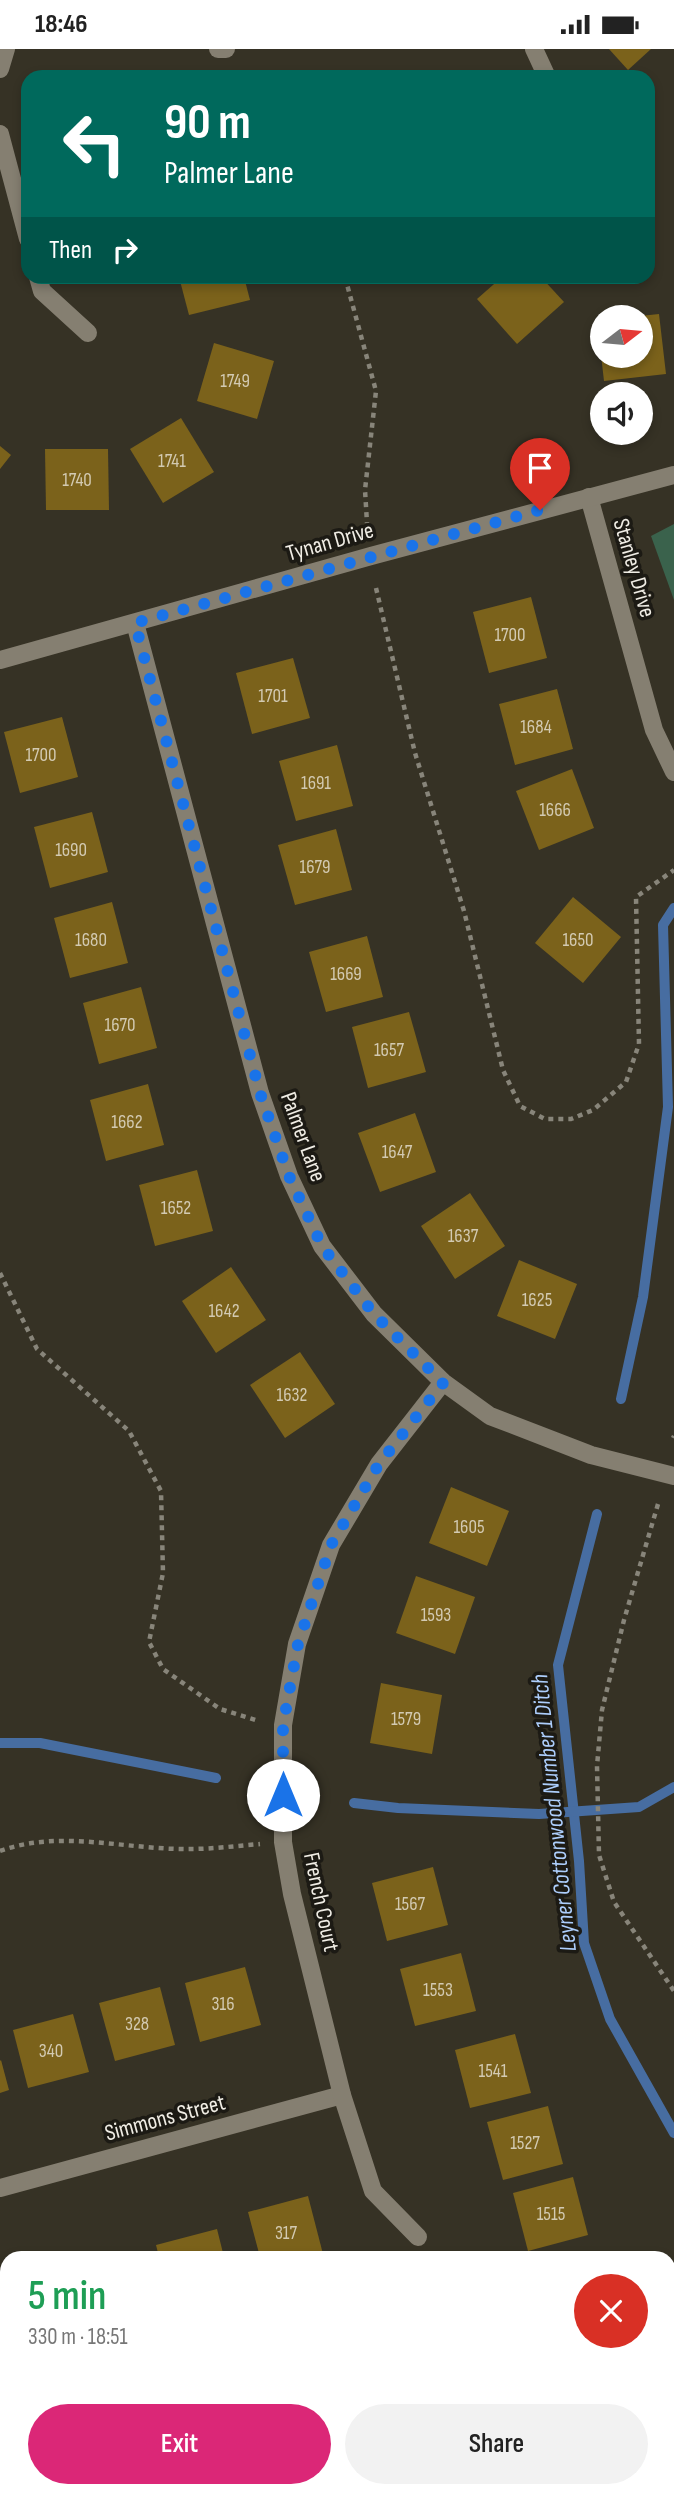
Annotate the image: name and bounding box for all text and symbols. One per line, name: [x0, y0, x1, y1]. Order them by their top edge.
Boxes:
text: 18:46: [35, 9, 88, 40]
text: 90 m: [164, 94, 251, 153]
icon: left: [49, 98, 140, 189]
text: Palmer Lane: [164, 154, 294, 193]
icon: right: [106, 231, 144, 269]
text: Then: [49, 235, 92, 266]
north arrow: [590, 305, 653, 367]
map controls: [590, 305, 653, 445]
house number: 1749: [220, 370, 250, 393]
button: sound: [590, 382, 653, 445]
pin: [510, 438, 570, 510]
icon: arrive: [521, 449, 559, 487]
house number: 1741: [158, 450, 186, 473]
house number: 1740: [62, 469, 92, 492]
street label: Stanley Drive: [607, 515, 661, 621]
street label: Tynan Drive: [283, 516, 377, 568]
house number: 1700: [494, 624, 526, 647]
house number: 1701: [258, 685, 288, 708]
house number: 1684: [520, 716, 552, 739]
house number: 1700: [25, 744, 57, 767]
house number: 1691: [301, 772, 331, 795]
house number: 1666: [539, 799, 571, 822]
house number: 1690: [55, 839, 87, 862]
house number: 1679: [300, 856, 331, 879]
house number: 1680: [75, 929, 107, 952]
house number: 1650: [562, 929, 594, 952]
house number: 1669: [330, 963, 362, 986]
house number: 1670: [105, 1014, 136, 1037]
house number: 1657: [374, 1039, 404, 1062]
street label: Palmer Lane: [274, 1088, 332, 1186]
house number: 1662: [111, 1111, 143, 1134]
house number: 1647: [382, 1141, 413, 1164]
house number: 1652: [161, 1197, 191, 1220]
house number: 1637: [448, 1225, 479, 1248]
house number: 1625: [522, 1289, 552, 1312]
house number: 1642: [208, 1300, 240, 1323]
house number: 1632: [277, 1384, 307, 1407]
house number: 1605: [453, 1516, 485, 1539]
house number: 1593: [421, 1604, 451, 1627]
water label: Leyner Cottonwood Number 1 Ditch: [525, 1673, 583, 1953]
house number: 1579: [391, 1708, 421, 1731]
position arrow: [246, 1758, 320, 1832]
street label: French Court: [297, 1850, 345, 1954]
house number: 1567: [395, 1893, 425, 1916]
house number: 1553: [423, 1979, 453, 2002]
house number: 316: [212, 1993, 234, 2016]
house number: 328: [125, 2013, 149, 2036]
house number: 340: [39, 2040, 63, 2063]
house number: 1541: [479, 2060, 508, 2083]
street label: Simmons Street: [102, 2088, 228, 2148]
house number: 1527: [510, 2132, 540, 2155]
house number: 1515: [537, 2203, 565, 2226]
house number: 317: [275, 2222, 297, 2245]
text: 5 min: [28, 2271, 106, 2322]
button: close: [574, 2274, 648, 2348]
text: 330 m · 18:51: [28, 2323, 128, 2351]
button: Exit: [28, 2404, 331, 2484]
button: Share: [345, 2404, 648, 2484]

